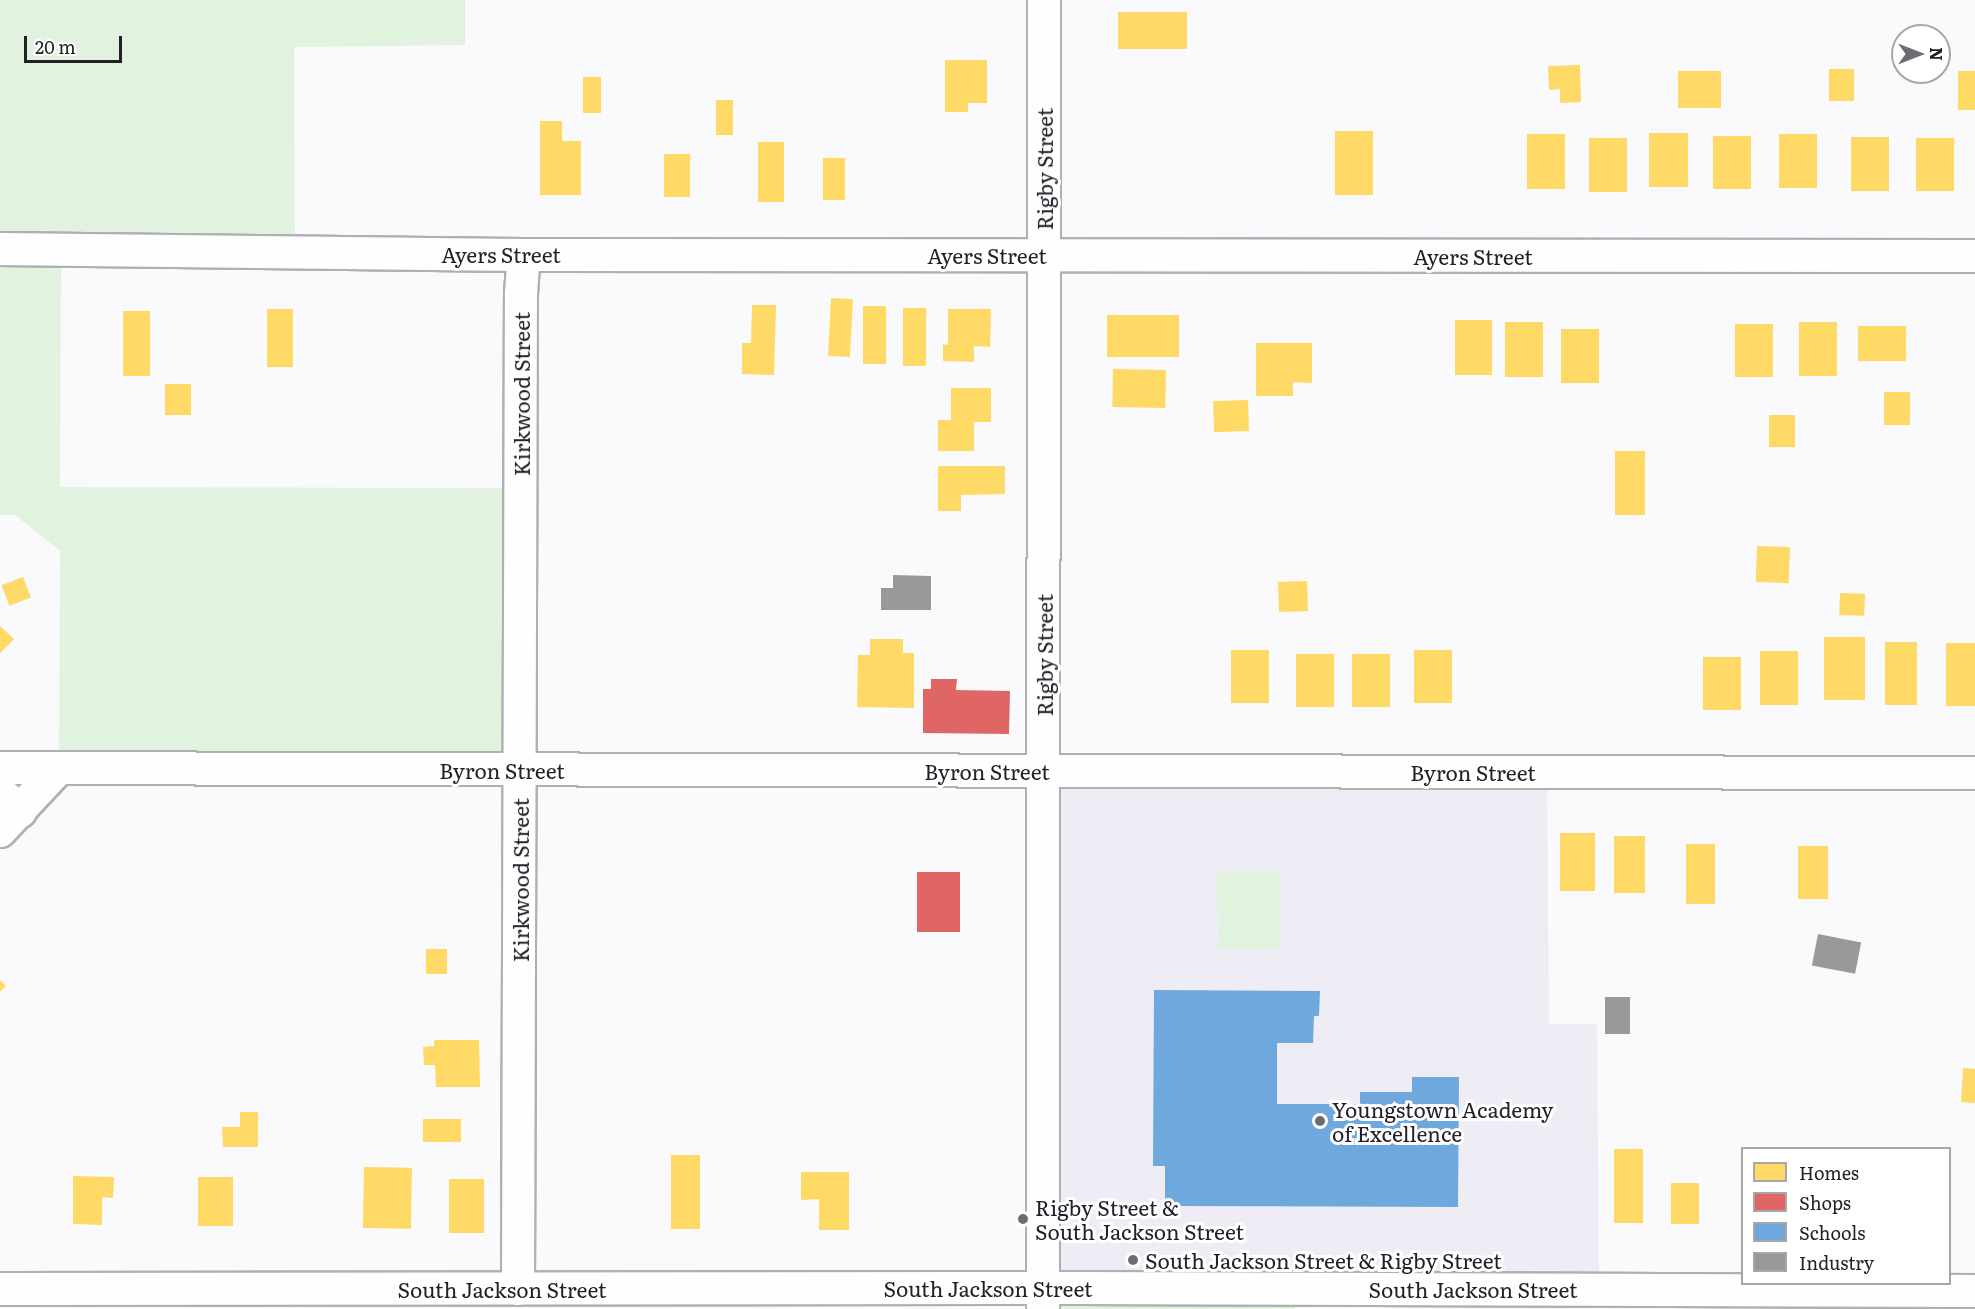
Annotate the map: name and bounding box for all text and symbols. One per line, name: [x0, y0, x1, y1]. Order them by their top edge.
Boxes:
scale bar: [27, 24, 124, 62]
north arrow: [1891, 24, 1951, 84]
text: 20 m: [35, 33, 76, 60]
text: N: [1925, 47, 1949, 61]
street label: Rigby Street: [1031, 108, 1057, 230]
street label: Ayers Street: [441, 241, 561, 267]
street label: Ayers Street: [927, 242, 1047, 268]
street label: Ayers Street: [1413, 243, 1533, 269]
street label: Kirkwood Street: [508, 312, 534, 476]
street label: Rigby Street: [1031, 594, 1057, 716]
street label: Byron Street: [439, 757, 565, 783]
street label: Byron Street: [924, 758, 1050, 784]
street label: Byron Street: [1410, 759, 1536, 785]
street label: Kirkwood Street: [507, 798, 533, 962]
place label: Youngstown Academy of Excellence: [1332, 1096, 1553, 1146]
marker: Youngstown Academy of Excellence: [1313, 1114, 1327, 1128]
legend: [1741, 1147, 1951, 1285]
text: Homes: [1799, 1159, 1859, 1186]
text: Shops: [1799, 1189, 1851, 1216]
place label: Rigby Street & South Jackson Street: [1035, 1194, 1244, 1244]
marker: Rigby Street & South Jackson Street: [1016, 1212, 1030, 1226]
text: Schools: [1799, 1219, 1865, 1246]
place label: South Jackson Street & Rigby Street: [1145, 1247, 1502, 1273]
text: Industry: [1799, 1249, 1874, 1276]
marker: South Jackson Street & Rigby Street: [1126, 1253, 1140, 1267]
street label: South Jackson Street: [884, 1275, 1092, 1301]
street label: South Jackson Street: [398, 1276, 606, 1302]
street label: South Jackson Street: [1369, 1276, 1577, 1302]

